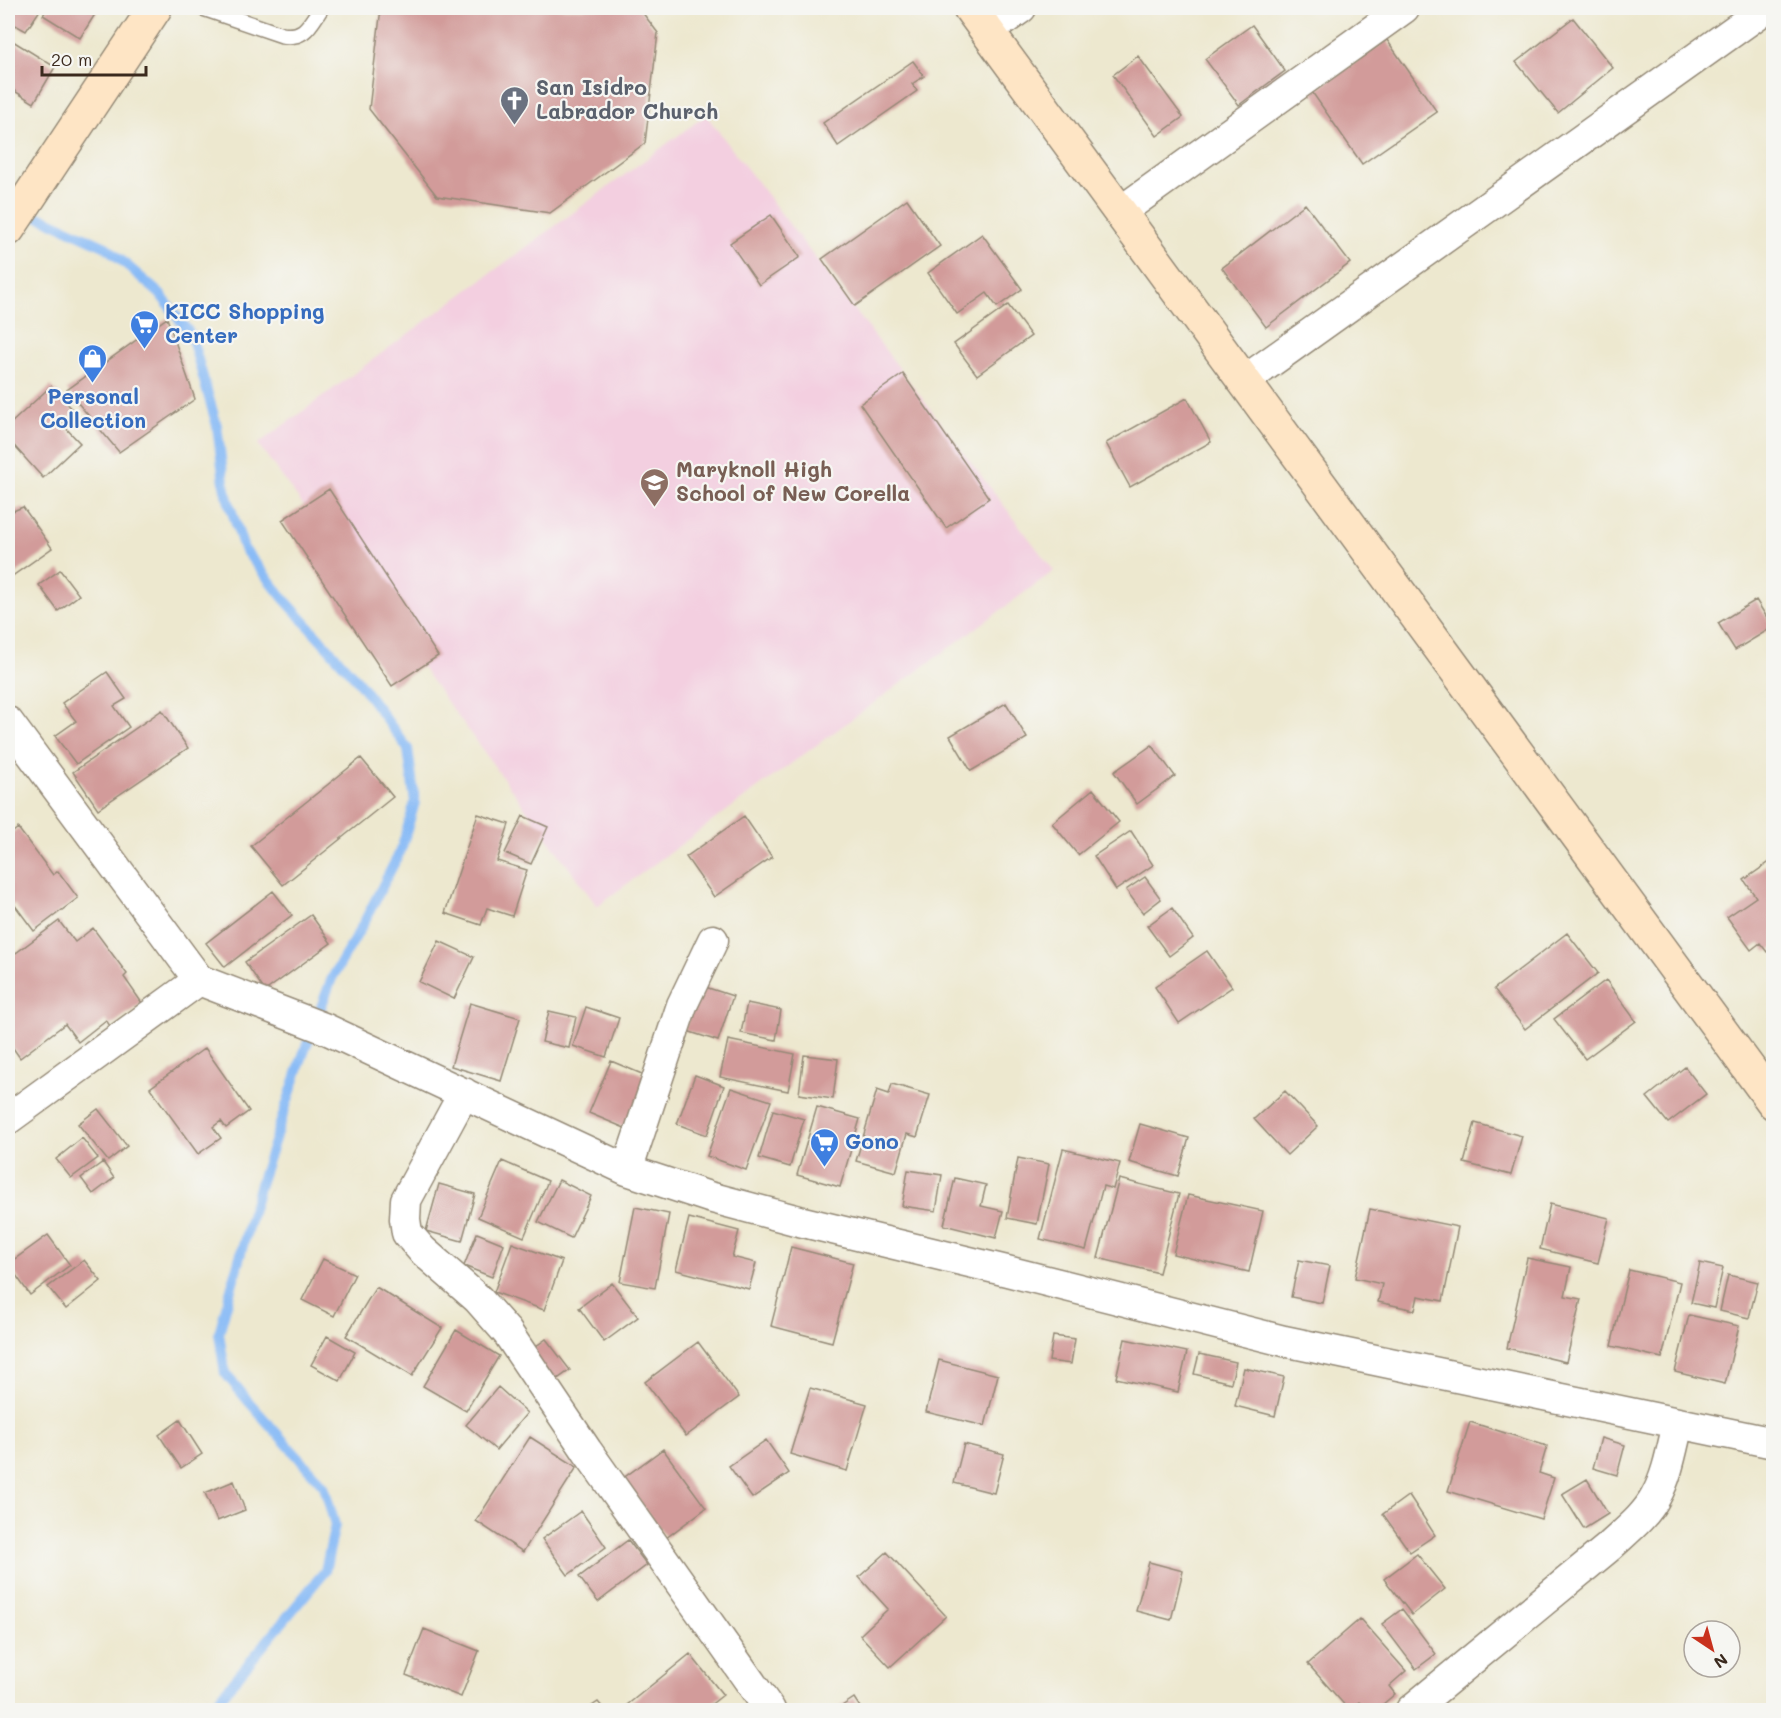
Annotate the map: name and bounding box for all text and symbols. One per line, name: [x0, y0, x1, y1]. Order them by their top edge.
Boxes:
scale bar: [42, 39, 146, 77]
text: 20 m: [51, 47, 92, 71]
place label: San Isidro Labrador Church: [536, 73, 718, 124]
church icon: San Isidro Labrador Church: [499, 84, 531, 126]
place label: KICC Shopping Center: [165, 297, 324, 348]
supermarket icon: KICC Shopping Center: [128, 308, 160, 350]
shop icon: Personal Collection: [77, 342, 109, 384]
place label: Personal Collection: [40, 382, 146, 433]
place label: Maryknoll High School of New Corella: [676, 455, 910, 506]
school or university icon: Maryknoll High School of New Corella: [639, 466, 671, 508]
supermarket icon: Gono: [808, 1126, 840, 1168]
place label: Gono: [845, 1127, 899, 1154]
north arrow: [1682, 1619, 1742, 1679]
text: N: [1710, 1649, 1732, 1674]

